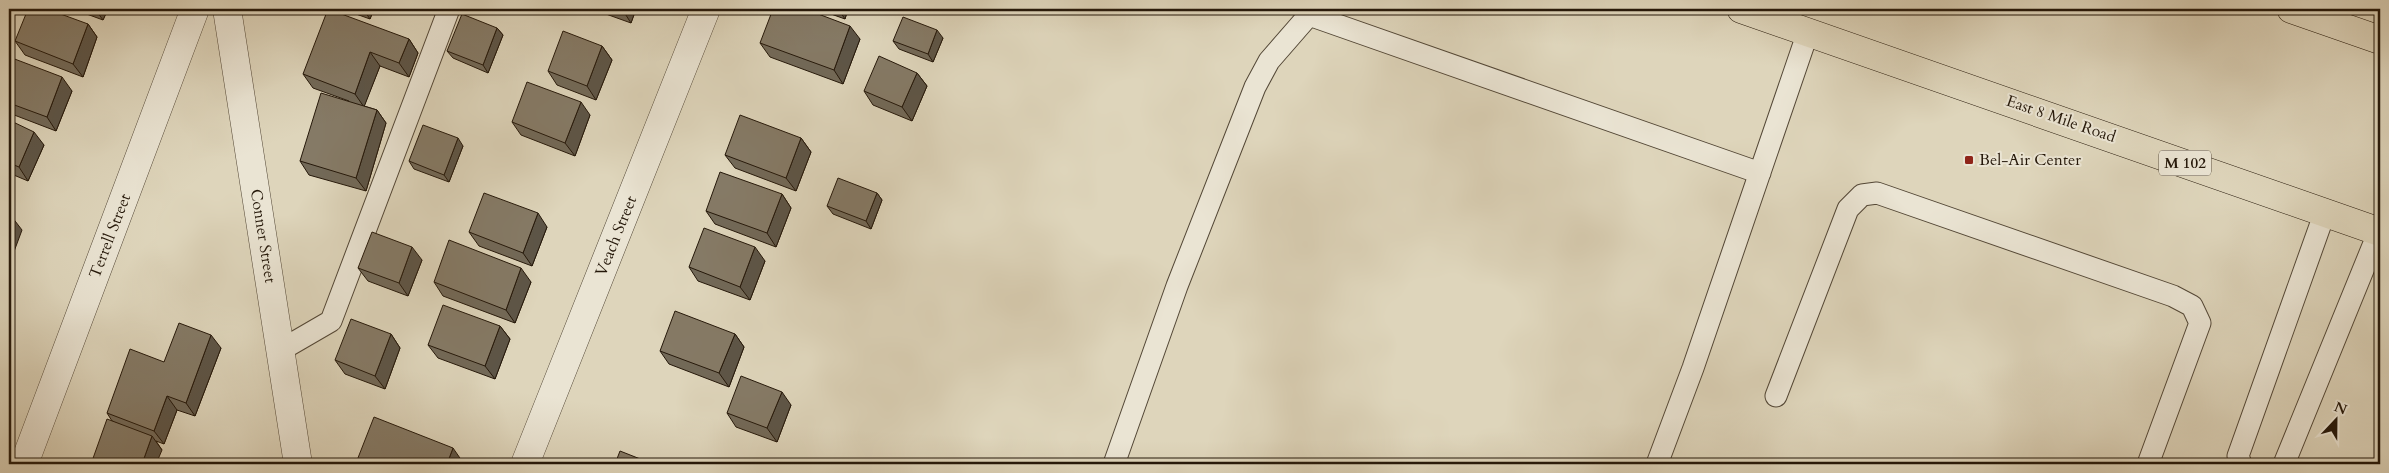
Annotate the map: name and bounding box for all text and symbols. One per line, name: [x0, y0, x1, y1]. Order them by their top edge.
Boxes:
street label: East 8 Mile Road: [2003, 90, 2119, 148]
place label: Bel-Air Center: [1979, 149, 2081, 171]
road number: M 102: [2159, 150, 2211, 176]
marker: Bel-Air Center: [1963, 154, 1975, 166]
street label: Conner Street: [245, 187, 281, 285]
street label: Terrell Street: [84, 191, 136, 281]
street label: Veach Street: [590, 193, 642, 279]
north arrow: [2312, 396, 2362, 446]
text: N: [2331, 397, 2350, 419]

